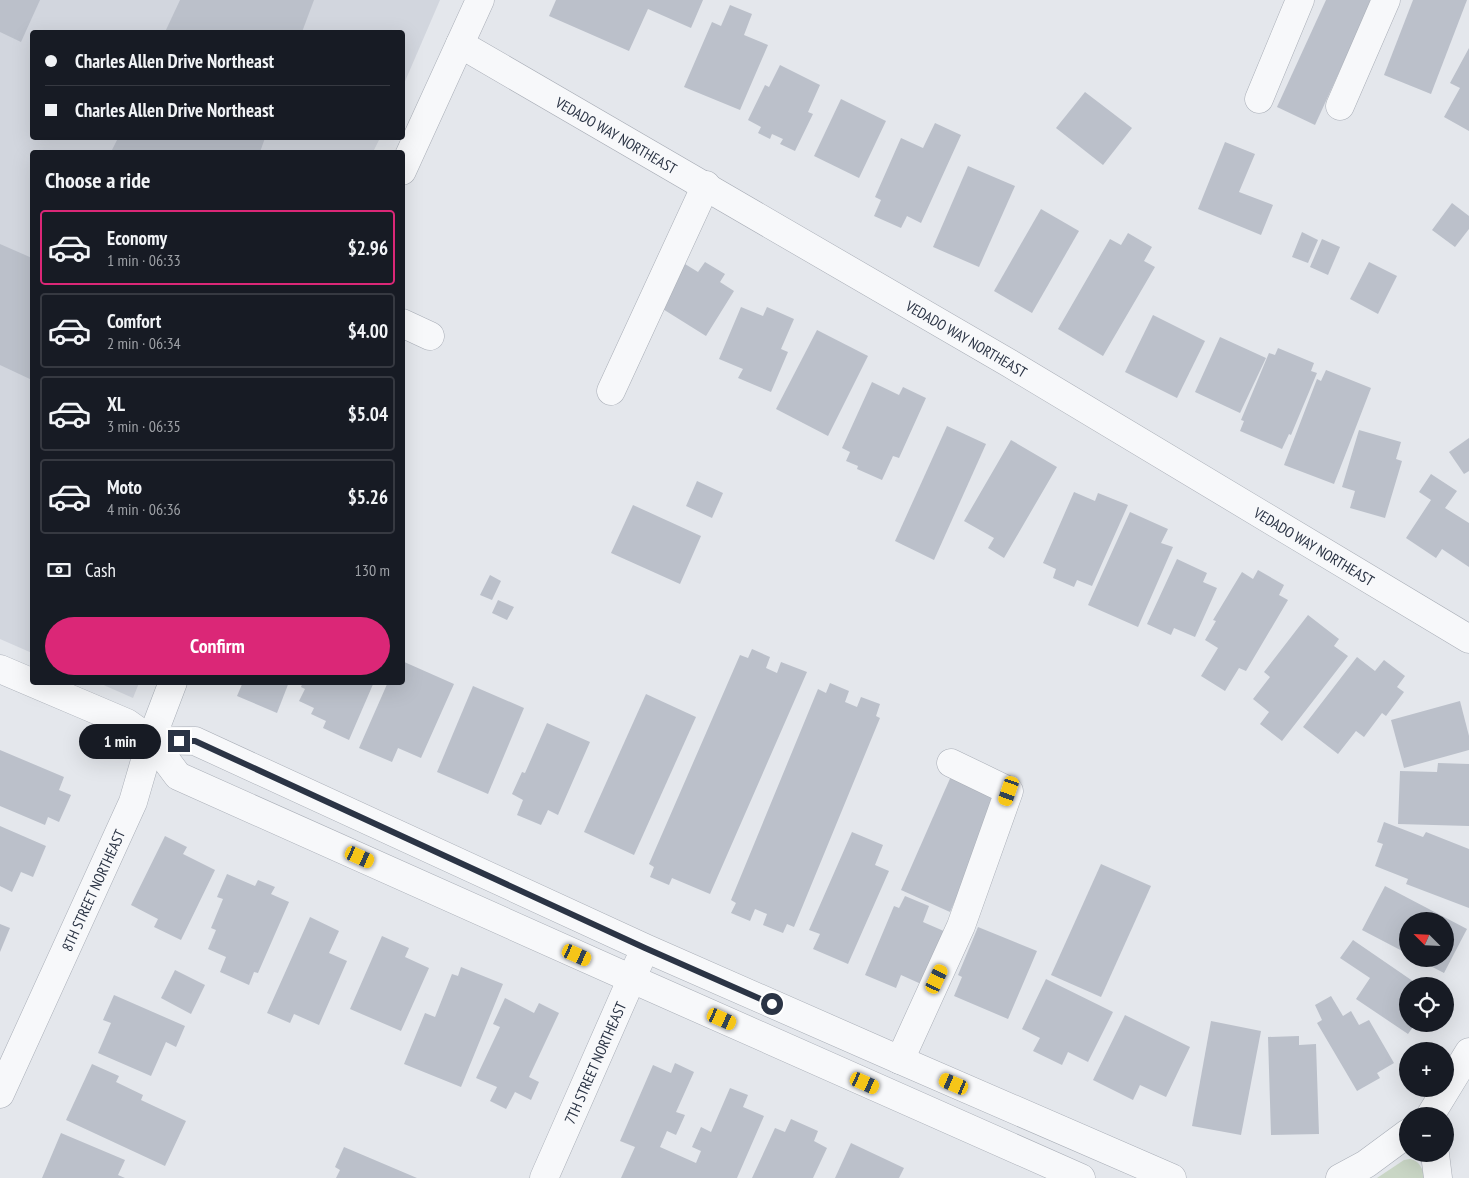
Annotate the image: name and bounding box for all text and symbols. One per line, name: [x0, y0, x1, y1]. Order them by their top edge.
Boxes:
text: Charles Allen Drive Northeast: [75, 49, 274, 73]
street label: VEDADO WAY NORTHEAST: [552, 92, 681, 178]
text: Charles Allen Drive Northeast: [75, 98, 274, 122]
text: Choose a ride: [45, 166, 150, 194]
icon: car: [47, 225, 92, 270]
text: Economy: [107, 226, 167, 250]
text: $2.96: [348, 236, 388, 260]
text: 1 min · 06:33: [107, 250, 181, 270]
street label: VEDADO WAY NORTHEAST: [902, 295, 1031, 381]
icon: car: [47, 308, 92, 353]
text: Comfort: [107, 309, 161, 333]
text: $4.00: [348, 319, 388, 343]
text: 2 min · 06:34: [107, 333, 181, 353]
icon: car: [47, 391, 92, 436]
text: XL: [107, 392, 125, 416]
text: $5.04: [348, 402, 388, 426]
text: 3 min · 06:35: [107, 416, 181, 436]
icon: car: [47, 474, 92, 519]
text: Moto: [107, 475, 142, 499]
text: $5.26: [348, 485, 388, 509]
text: 4 min · 06:36: [107, 499, 181, 519]
street label: VEDADO WAY NORTHEAST: [1250, 502, 1378, 590]
icon: cash: [45, 556, 73, 584]
text: Cash: [85, 558, 116, 582]
text: 130 m: [355, 560, 390, 580]
button: Confirm: [45, 617, 390, 675]
callout: 1 min: [79, 724, 162, 758]
route end: [168, 730, 190, 752]
text: 1 min: [104, 731, 136, 751]
car: [997, 774, 1020, 808]
street label: 8TH STREET NORTHEAST: [57, 826, 129, 954]
car: [343, 844, 376, 870]
north arrow: [1399, 912, 1454, 968]
map controls: [1399, 912, 1454, 1162]
car: [560, 942, 593, 968]
car: [923, 962, 950, 996]
button: locate: [1399, 977, 1454, 1032]
route start: [761, 993, 783, 1015]
street label: 7TH STREET NORTHEAST: [560, 998, 630, 1127]
car: [705, 1006, 738, 1032]
button: +: [1399, 1042, 1454, 1097]
car: [848, 1070, 881, 1096]
car: [937, 1071, 970, 1097]
button: −: [1399, 1107, 1454, 1162]

